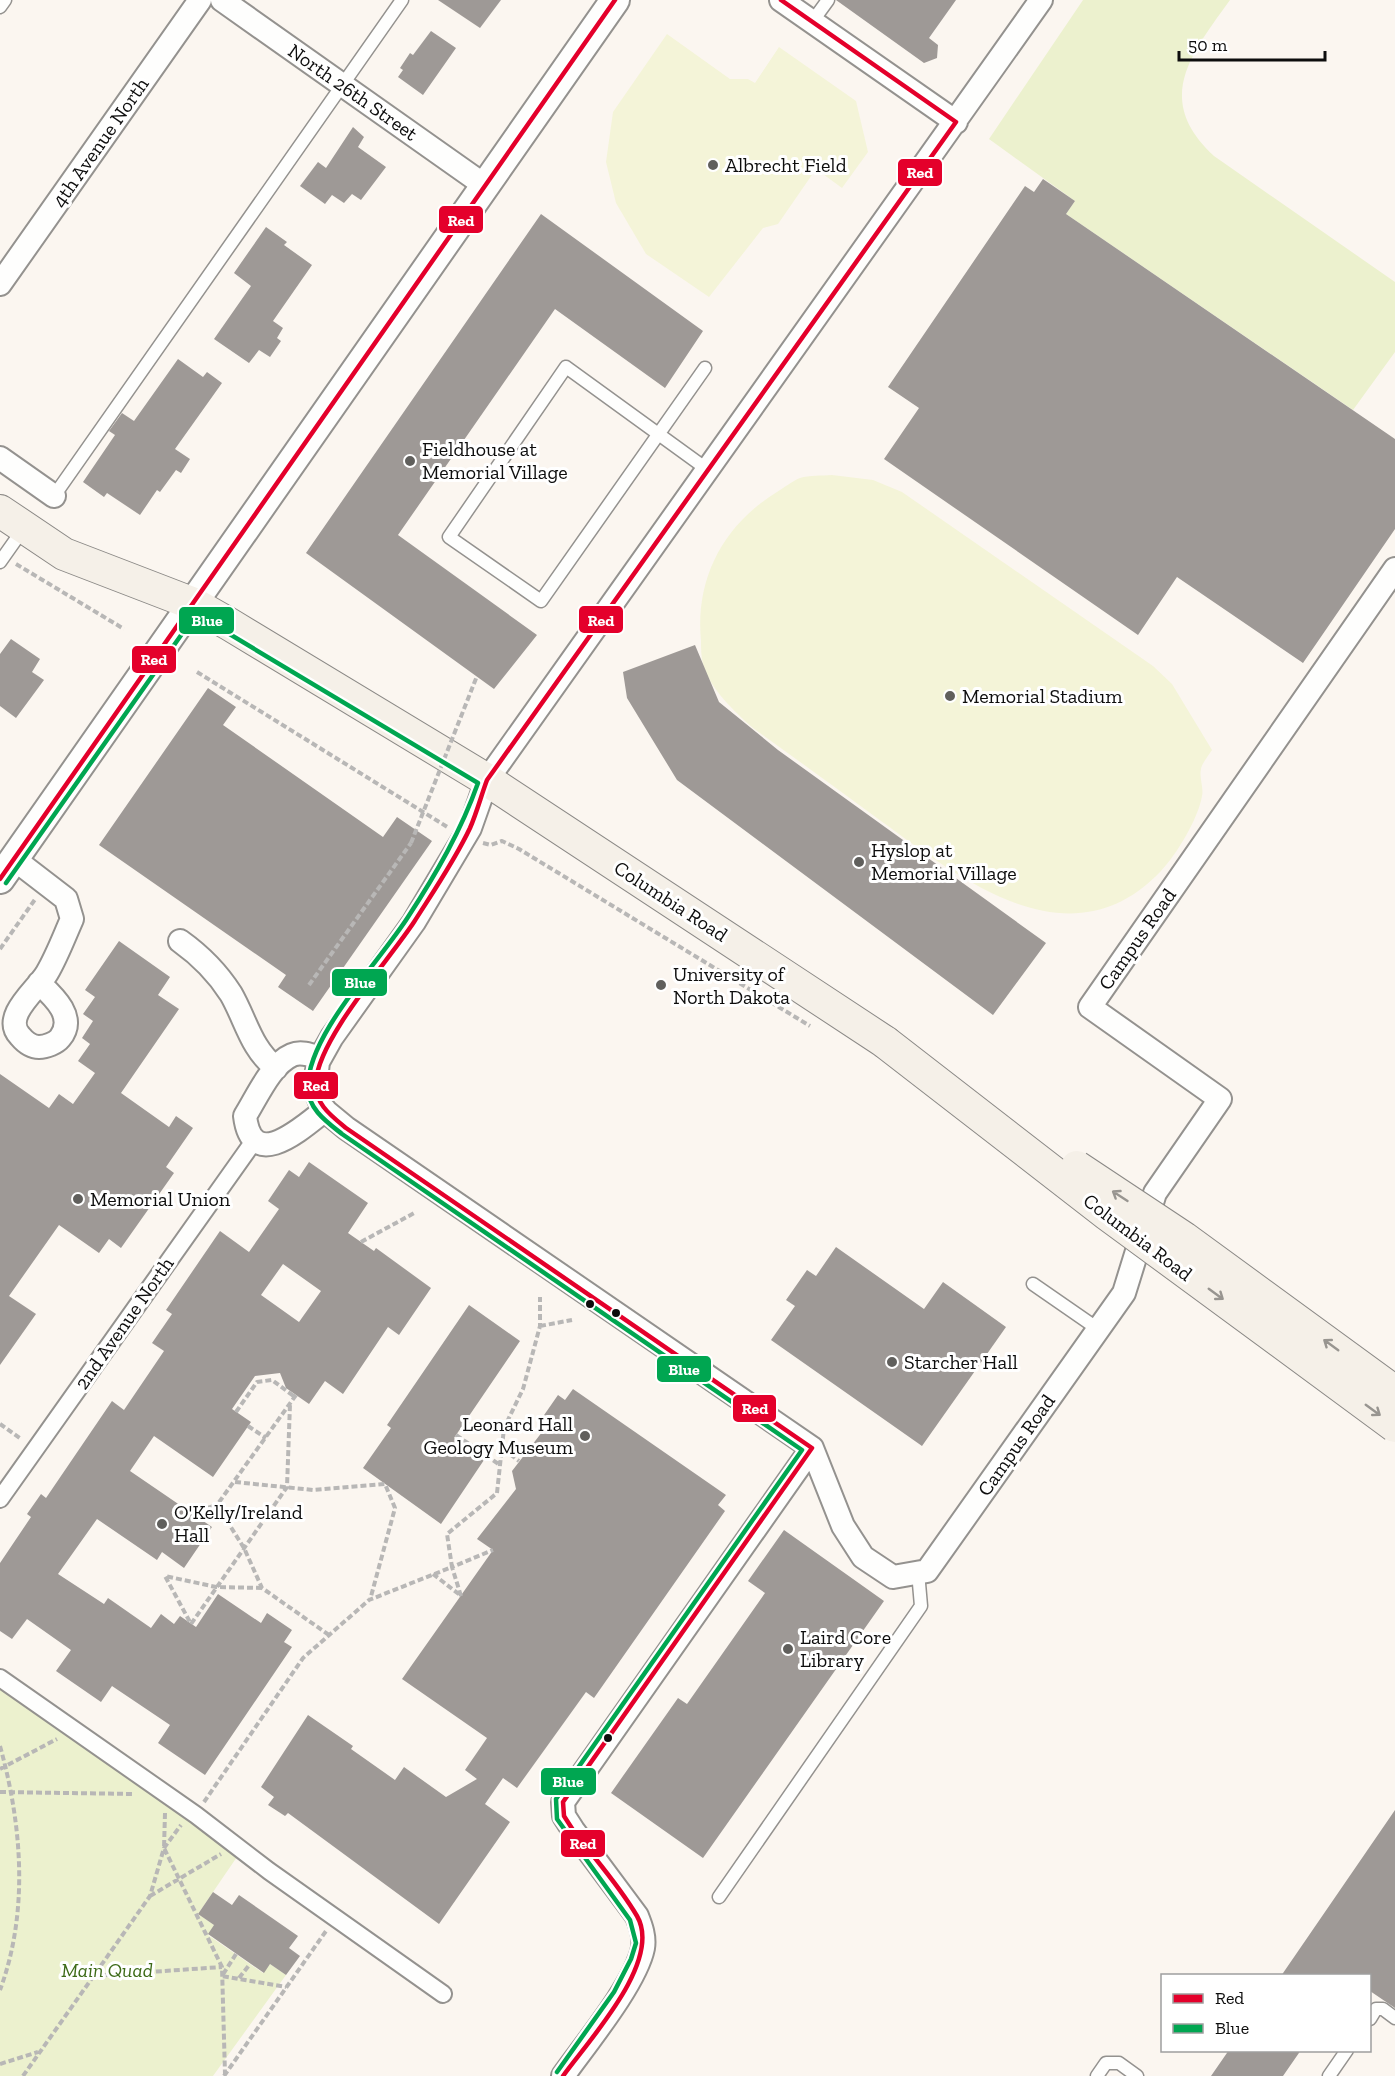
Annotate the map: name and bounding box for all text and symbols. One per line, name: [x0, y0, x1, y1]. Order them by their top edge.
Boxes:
scale bar: [1179, 24, 1324, 62]
text: 50 m: [1188, 34, 1228, 56]
street label: North 26th Street: [284, 38, 423, 146]
street label: 4th Avenue North: [46, 72, 154, 211]
place label: Albrecht Field: [725, 153, 847, 177]
marker: Albrecht Field: [706, 158, 720, 172]
line badge: Red: [897, 158, 943, 187]
text: Red: [907, 163, 933, 182]
line badge: Red: [438, 205, 484, 234]
text: Red: [448, 211, 474, 230]
place label: Fieldhouse at Memorial Village: [422, 437, 568, 484]
marker: Fieldhouse at Memorial Village: [403, 454, 417, 468]
line badge: Red: [578, 605, 624, 634]
line badge: Blue: [178, 606, 235, 635]
text: Blue: [191, 611, 223, 630]
text: Red: [588, 611, 614, 630]
line badge: Red: [131, 645, 177, 674]
text: Red: [141, 650, 167, 669]
place label: Memorial Stadium: [962, 684, 1123, 708]
marker: Memorial Stadium: [943, 689, 957, 703]
place label: Hyslop at Memorial Village: [871, 838, 1017, 885]
street label: Columbia Road: [610, 855, 732, 947]
marker: Hyslop at Memorial Village: [852, 855, 866, 869]
street label: Campus Road: [1093, 884, 1181, 994]
place label: University of North Dakota: [673, 962, 790, 1009]
line badge: Blue: [331, 968, 388, 997]
text: Blue: [344, 973, 376, 992]
marker: University of North Dakota: [654, 978, 668, 992]
line badge: Red: [293, 1071, 339, 1100]
text: Red: [303, 1076, 329, 1095]
place label: Memorial Union: [90, 1187, 231, 1211]
street label: Columbia Road: [1079, 1188, 1197, 1286]
one-way arrow: [1112, 1189, 1129, 1201]
marker: Memorial Union: [71, 1192, 85, 1206]
street label: 2nd Avenue North: [69, 1251, 179, 1394]
one-way arrow: [1207, 1288, 1223, 1300]
unlabelled marker: [584, 1298, 596, 1310]
unlabelled marker: [610, 1307, 622, 1319]
one-way arrow: [1323, 1339, 1339, 1351]
place label: Starcher Hall: [904, 1350, 1018, 1374]
line badge: Blue: [656, 1355, 712, 1383]
marker: Starcher Hall: [885, 1355, 899, 1369]
text: Blue: [668, 1360, 700, 1379]
street label: Campus Road: [972, 1390, 1060, 1500]
line badge: Red: [732, 1394, 777, 1423]
text: Red: [742, 1399, 768, 1418]
one-way arrow: [1364, 1404, 1380, 1416]
place label: Leonard Hall Geology Museum: [424, 1412, 574, 1459]
marker: Leonard Hall Geology Museum: [578, 1429, 592, 1443]
place label: O'Kelly/Ireland Hall: [174, 1500, 303, 1547]
marker: O'Kelly/Ireland Hall: [155, 1517, 169, 1531]
place label: Laird Core Library: [800, 1625, 891, 1672]
marker: Laird Core Library: [781, 1642, 795, 1656]
unlabelled marker: [602, 1732, 614, 1744]
line badge: Blue: [540, 1767, 597, 1796]
text: Blue: [552, 1772, 584, 1791]
line badge: Red: [560, 1829, 606, 1858]
text: Red: [570, 1834, 596, 1853]
park label: Main Quad: [61, 1958, 153, 1982]
legend: [1161, 1974, 1371, 2052]
text: Red: [1215, 1987, 1244, 2009]
text: Blue: [1215, 2017, 1249, 2039]

